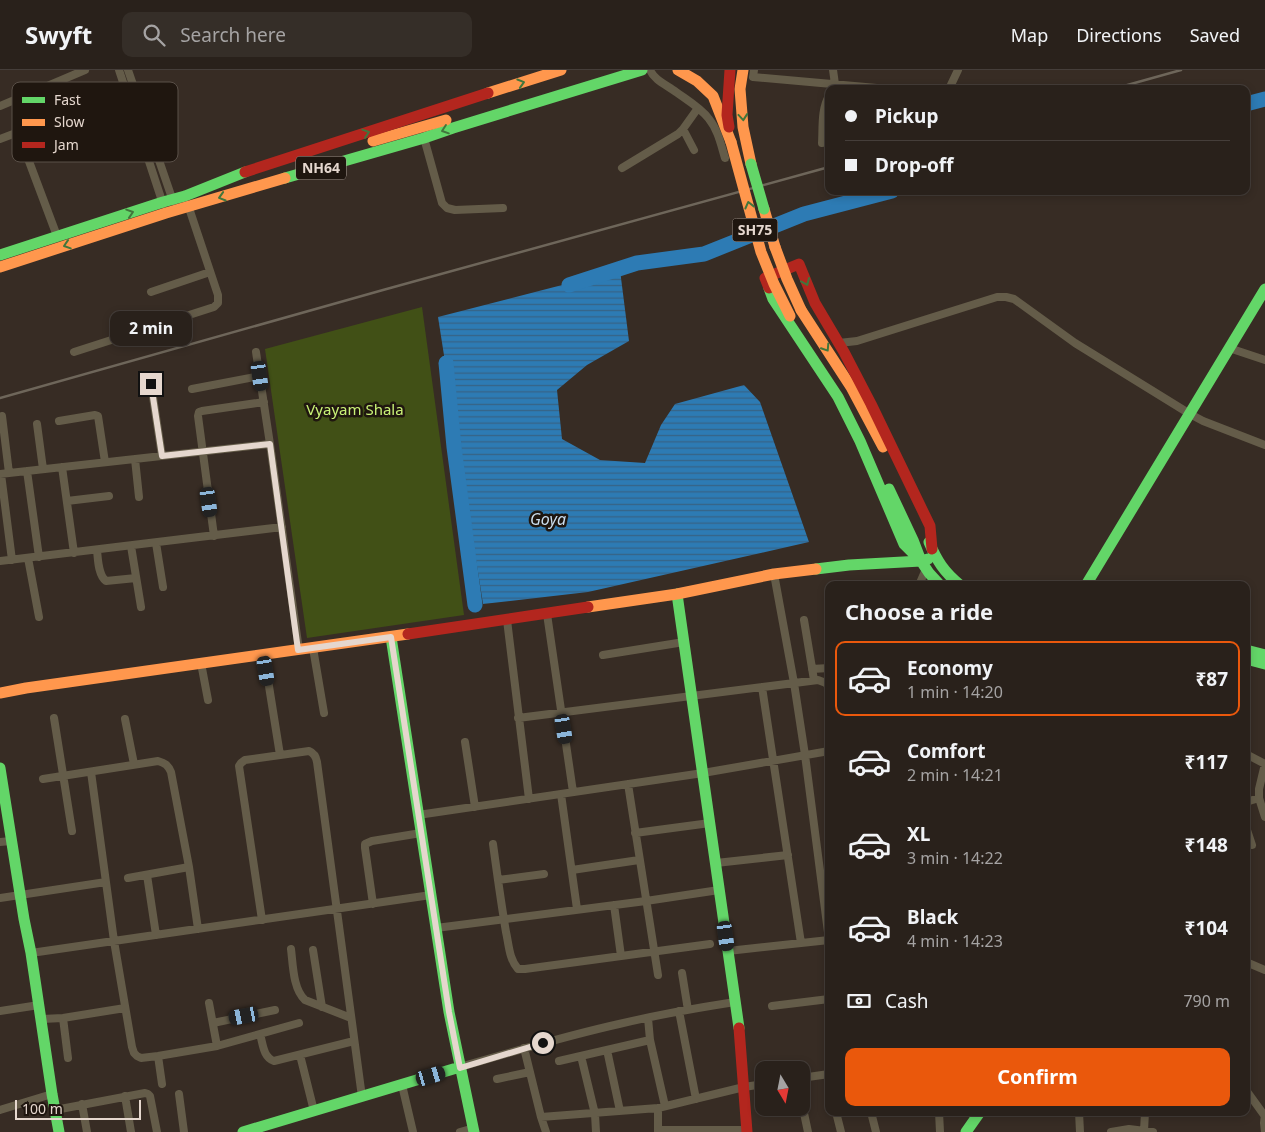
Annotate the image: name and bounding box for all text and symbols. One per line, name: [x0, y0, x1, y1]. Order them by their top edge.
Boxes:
search box: [122, 12, 472, 57]
text: Swyft: [25, 18, 92, 51]
icon: search: [140, 21, 168, 49]
text: Search here: [180, 22, 286, 48]
text: Map: [1011, 23, 1048, 47]
text: Directions: [1076, 23, 1162, 47]
text: Saved: [1190, 23, 1240, 47]
one-way arrow: [516, 79, 525, 89]
legend: [12, 82, 178, 162]
text: Fast: [54, 90, 81, 109]
text: Pickup: [875, 103, 938, 129]
text: Slow: [54, 112, 85, 131]
one-way arrow: [737, 114, 748, 122]
one-way arrow: [441, 124, 450, 134]
one-way arrow: [362, 129, 370, 139]
text: Jam: [52, 135, 79, 154]
text: Drop-off: [875, 152, 954, 178]
road number: NH64: [296, 156, 346, 180]
one-way arrow: [219, 191, 227, 201]
one-way arrow: [744, 201, 754, 209]
one-way arrow: [125, 209, 133, 219]
road number: SH75: [732, 218, 778, 242]
one-way arrow: [64, 240, 72, 250]
one-way arrow: [800, 277, 811, 286]
callout: 2 min: [110, 312, 192, 346]
text: 2 min: [129, 317, 173, 339]
one-way arrow: [820, 343, 829, 352]
car: [250, 360, 269, 392]
route end: [140, 373, 162, 395]
park label: Vyayam Shala: [306, 399, 404, 419]
car: [199, 486, 218, 518]
water label: Goya: [530, 508, 566, 530]
text: Choose a ride: [845, 596, 993, 626]
car: [256, 655, 275, 687]
text: Economy: [907, 655, 993, 681]
icon: car: [847, 656, 892, 701]
text: ₹87: [1195, 666, 1228, 692]
text: 1 min · 14:20: [907, 681, 1003, 703]
car: [554, 713, 573, 745]
text: Comfort: [907, 738, 986, 764]
icon: car: [847, 739, 892, 784]
text: ₹117: [1185, 749, 1228, 775]
text: 2 min · 14:21: [907, 764, 1003, 786]
text: XL: [907, 821, 930, 847]
icon: car: [847, 822, 892, 867]
text: ₹148: [1185, 832, 1228, 858]
text: 3 min · 14:22: [907, 847, 1003, 869]
text: Black: [907, 904, 958, 930]
icon: car: [847, 905, 892, 950]
text: ₹104: [1185, 915, 1228, 941]
car: [716, 920, 735, 952]
text: 4 min · 14:23: [907, 930, 1003, 952]
icon: cash: [845, 987, 873, 1015]
text: Cash: [885, 988, 929, 1014]
text: 790 m: [1183, 990, 1230, 1012]
car: [227, 1006, 260, 1026]
route start: [532, 1032, 554, 1054]
button: Confirm: [845, 1048, 1230, 1106]
north arrow: [755, 1061, 810, 1116]
map controls: [755, 1061, 810, 1116]
car: [414, 1065, 447, 1087]
scale bar: [15, 1097, 141, 1120]
text: 100 m: [22, 1099, 63, 1118]

